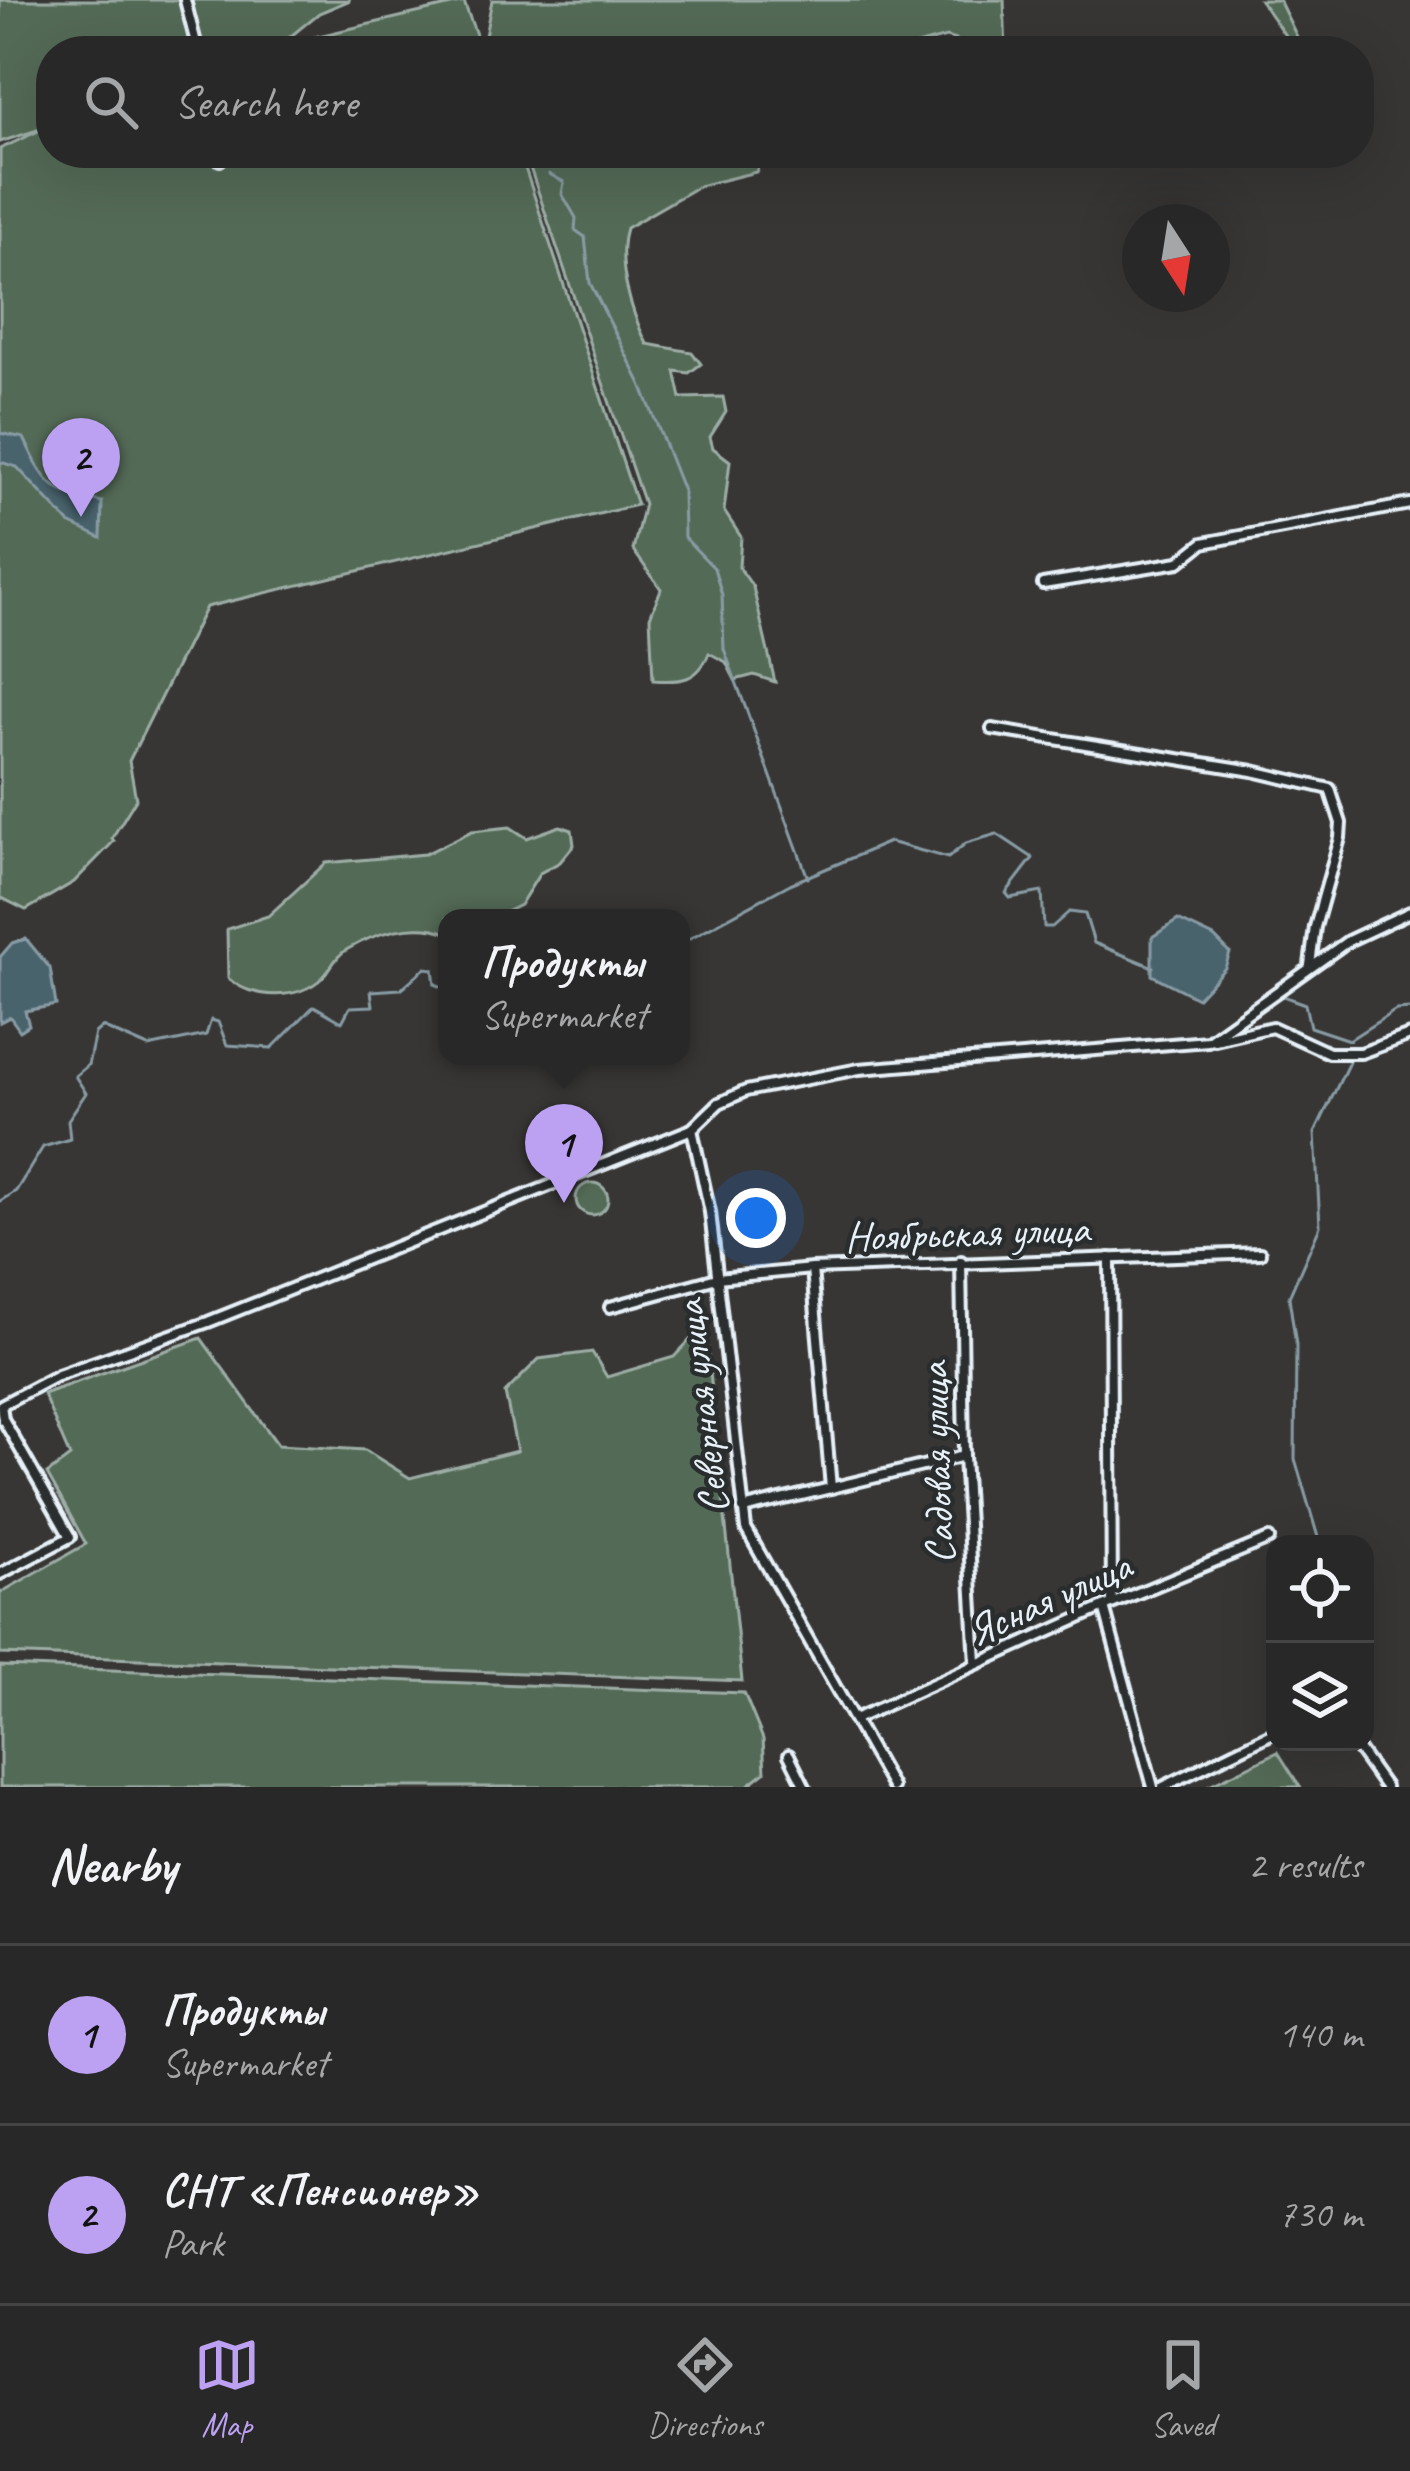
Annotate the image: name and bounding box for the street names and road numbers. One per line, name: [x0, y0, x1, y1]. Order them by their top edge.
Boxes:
street label: Ноябрьская улица: [844, 1202, 1093, 1264]
street label: Северная улица: [662, 1295, 741, 1517]
street label: Садовая улица: [907, 1359, 967, 1565]
street label: Ясная улица: [959, 1538, 1142, 1659]

